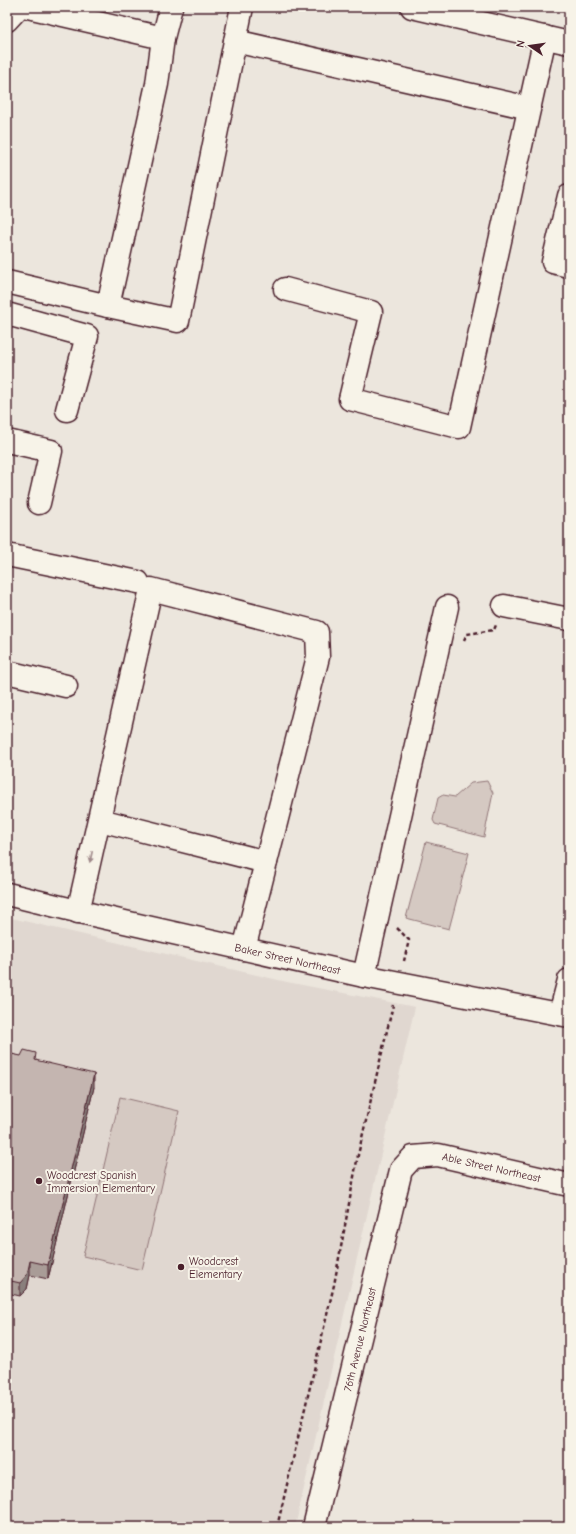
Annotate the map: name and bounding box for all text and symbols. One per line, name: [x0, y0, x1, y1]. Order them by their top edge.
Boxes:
north arrow: [510, 26, 550, 66]
text: N: [514, 39, 528, 49]
one-way arrow: [88, 852, 94, 864]
street label: Baker Street Northeast: [233, 941, 342, 978]
street label: Able Street Northeast: [441, 1150, 543, 1185]
place label: Woodcrest Spanish Immersion Elementary: [47, 1169, 155, 1195]
marker: Woodcrest Spanish Immersion Elementary: [34, 1176, 44, 1186]
place label: Woodcrest Elementary: [189, 1255, 242, 1281]
marker: Woodcrest Elementary: [176, 1262, 186, 1272]
street label: 76th Avenue Northeast: [341, 1285, 379, 1393]

